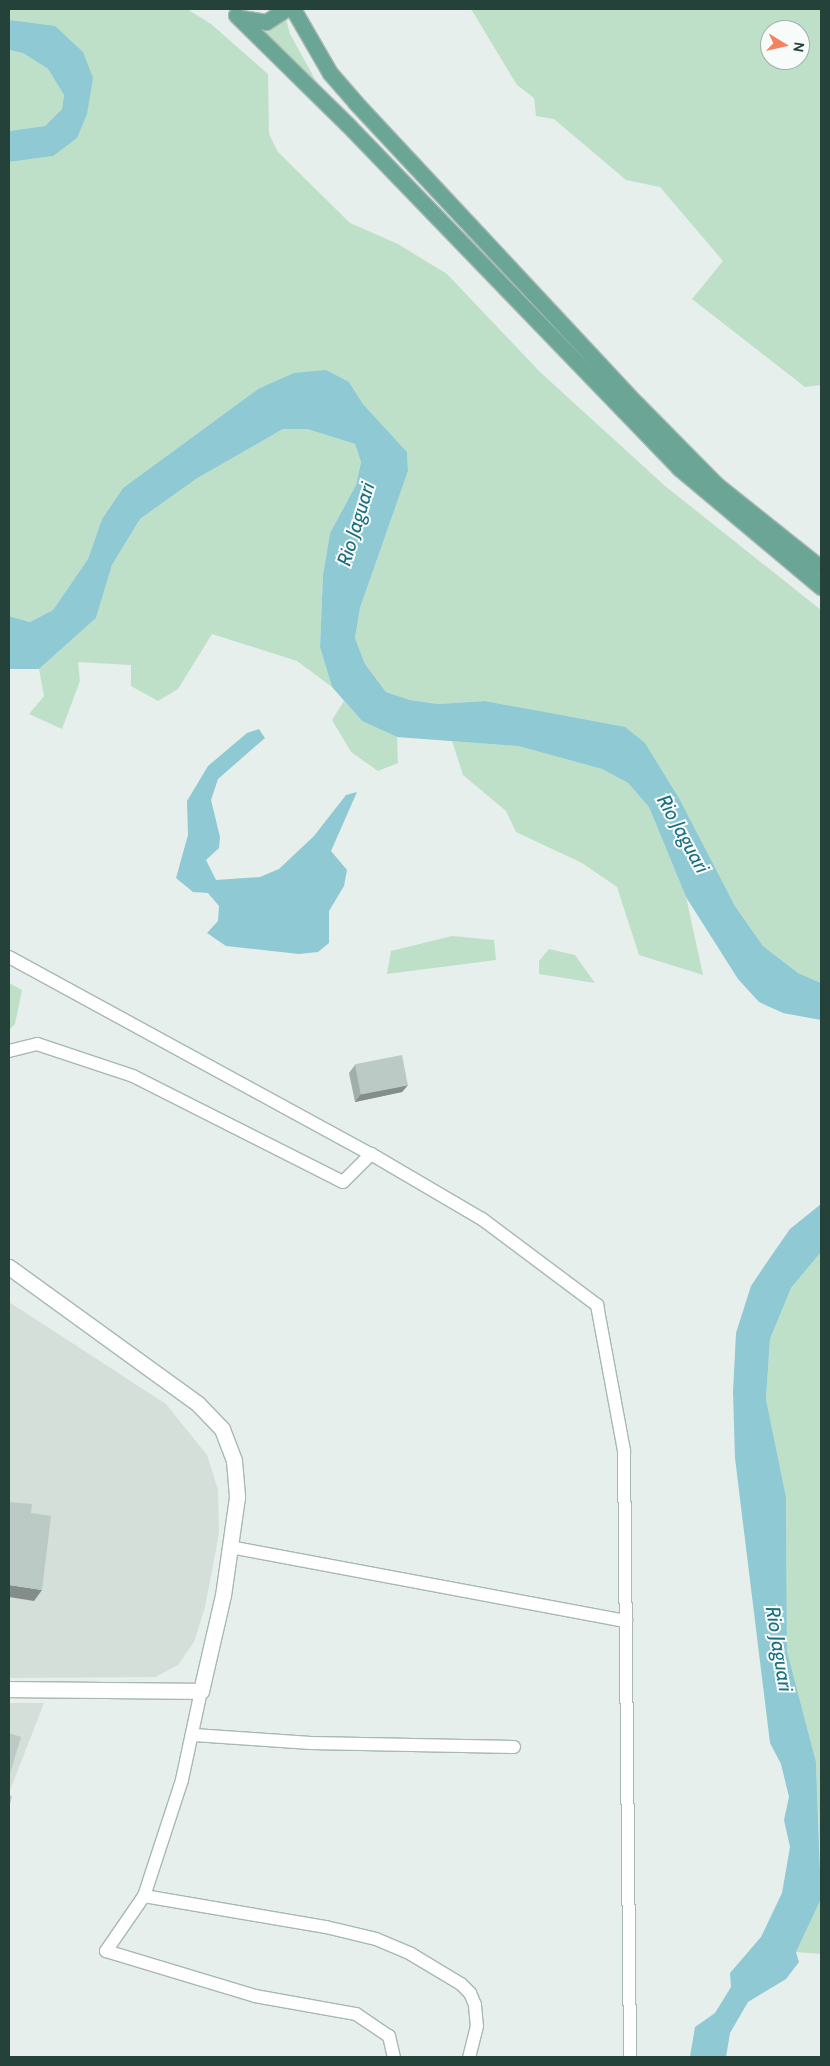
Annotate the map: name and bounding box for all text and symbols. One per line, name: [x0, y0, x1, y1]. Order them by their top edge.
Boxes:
north arrow: [760, 20, 810, 70]
text: N: [789, 41, 808, 53]
water label: Rio Jaguari: [332, 479, 380, 569]
water label: Rio Jaguari: [652, 791, 714, 877]
water label: Rio Jaguari: [760, 1605, 798, 1693]

